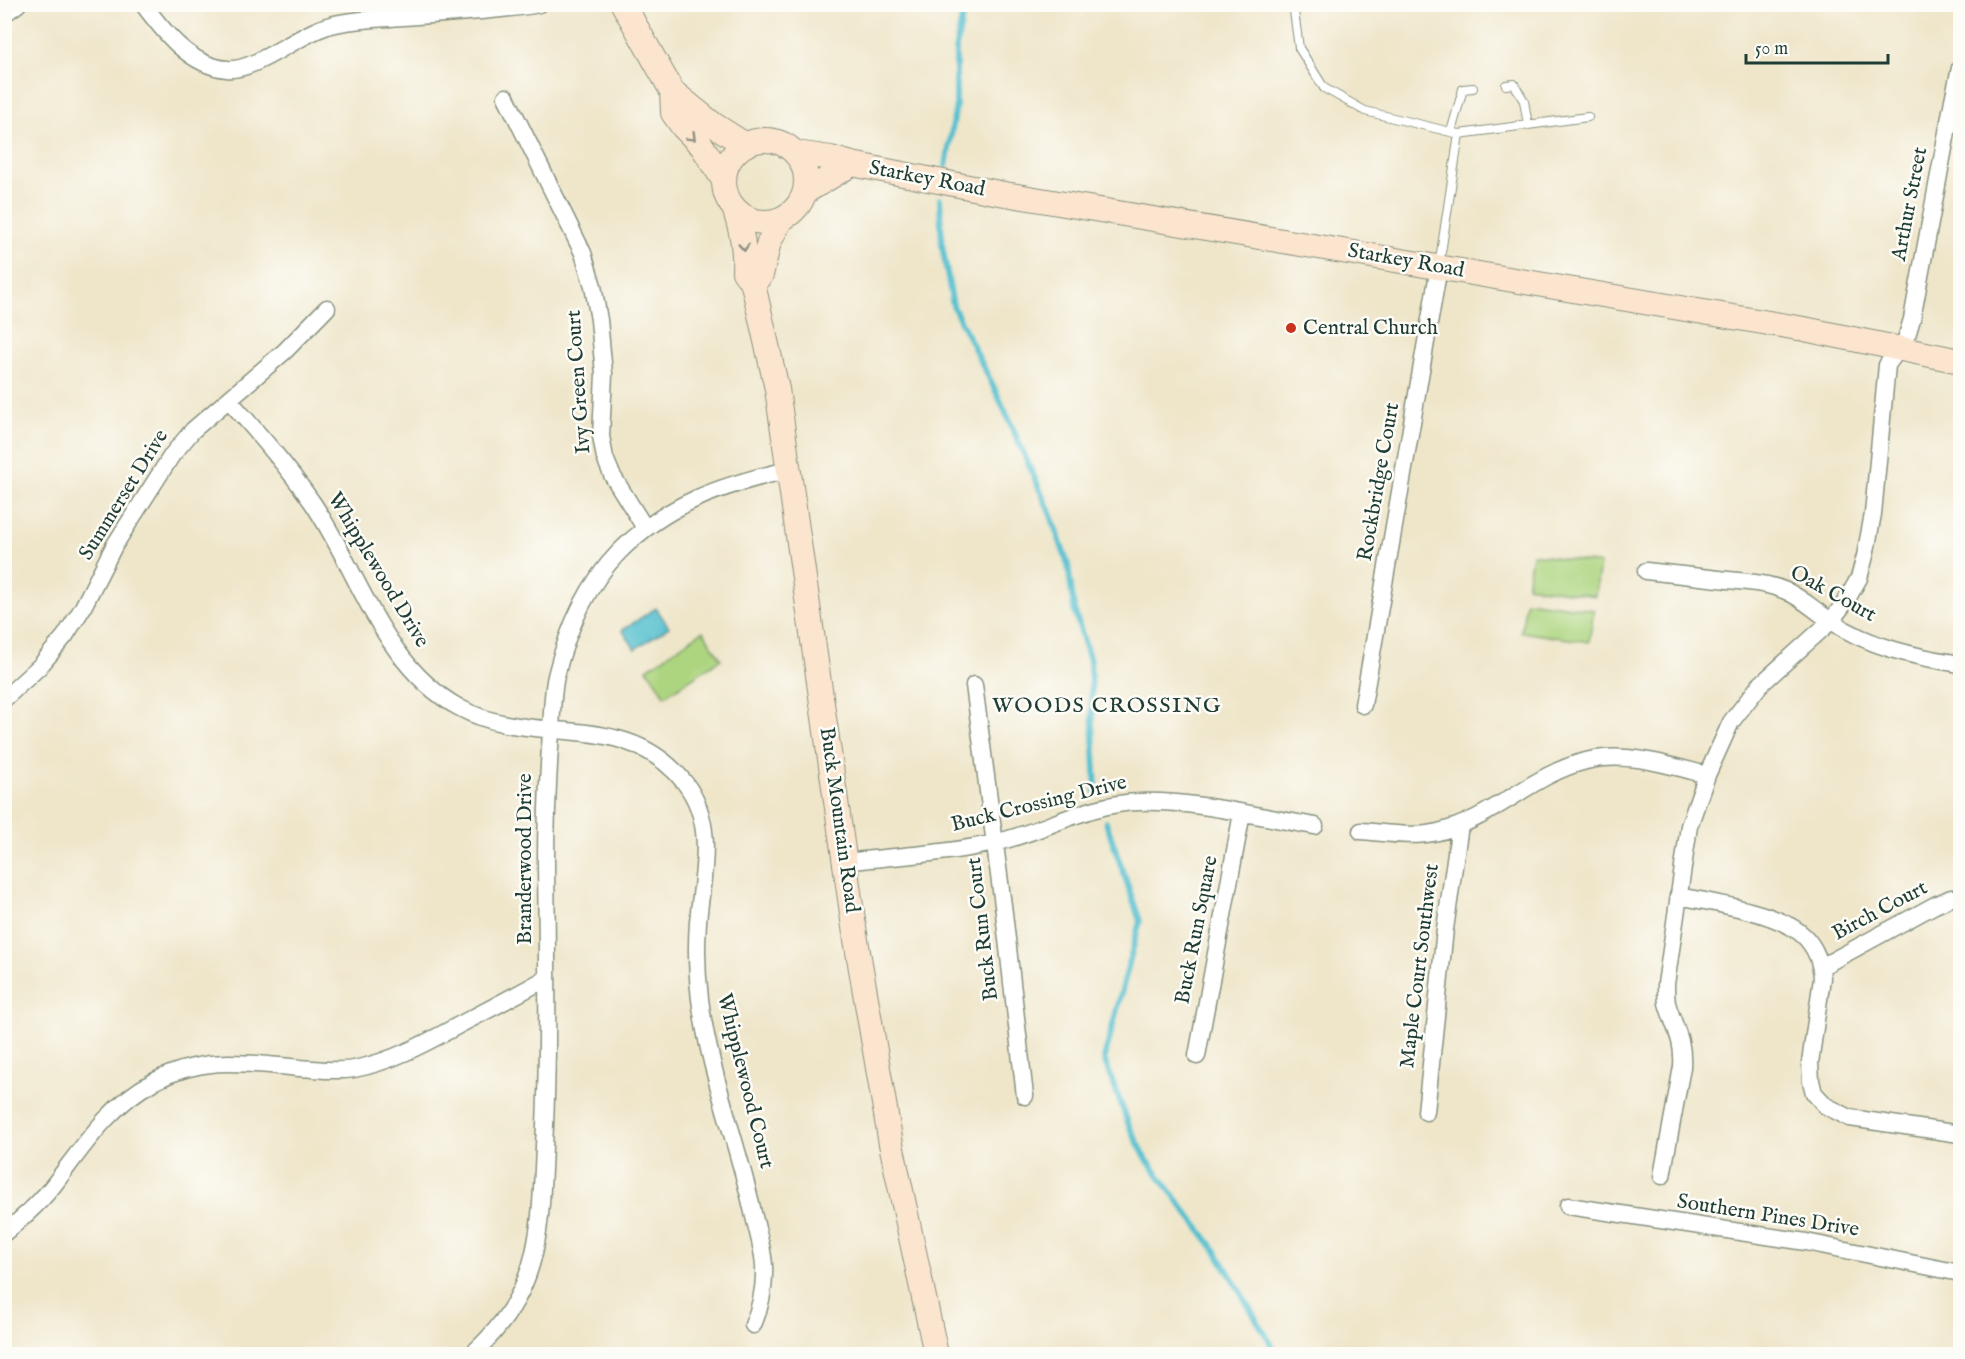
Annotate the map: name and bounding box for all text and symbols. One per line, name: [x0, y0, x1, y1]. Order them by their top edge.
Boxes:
scale bar: [1746, 27, 1888, 65]
text: 50 m: [1755, 38, 1788, 61]
one-way arrow: [685, 129, 696, 140]
street label: Arthur Street: [1886, 145, 1934, 264]
street label: Starkey Road: [867, 155, 988, 204]
street label: Starkey Road: [1346, 237, 1467, 285]
one-way arrow: [737, 243, 750, 252]
street label: Ivy Green Court: [560, 309, 598, 455]
place label: Central Church: [1303, 315, 1438, 342]
marker: Central Church: [1284, 321, 1298, 335]
street label: Rockbridge Court: [1352, 401, 1406, 563]
street label: Summerset Drive: [73, 424, 175, 565]
street label: Whipplewood Drive: [321, 487, 435, 653]
street label: Oak Court: [1785, 559, 1881, 629]
district label: WOODS CROSSING: [992, 692, 1222, 720]
street label: Buck Mountain Road: [813, 725, 866, 916]
street label: Buck Crossing Drive: [948, 769, 1130, 839]
street label: Branderwood Drive: [512, 773, 539, 945]
street label: Buck Run Square: [1169, 853, 1225, 1007]
street label: Buck Run Court: [961, 856, 1005, 1002]
street label: Maple Court Southwest: [1394, 862, 1446, 1070]
street label: Birch Court: [1828, 875, 1932, 947]
street label: Whipplewood Court: [710, 991, 780, 1171]
street label: Southern Pines Drive: [1675, 1188, 1861, 1244]

